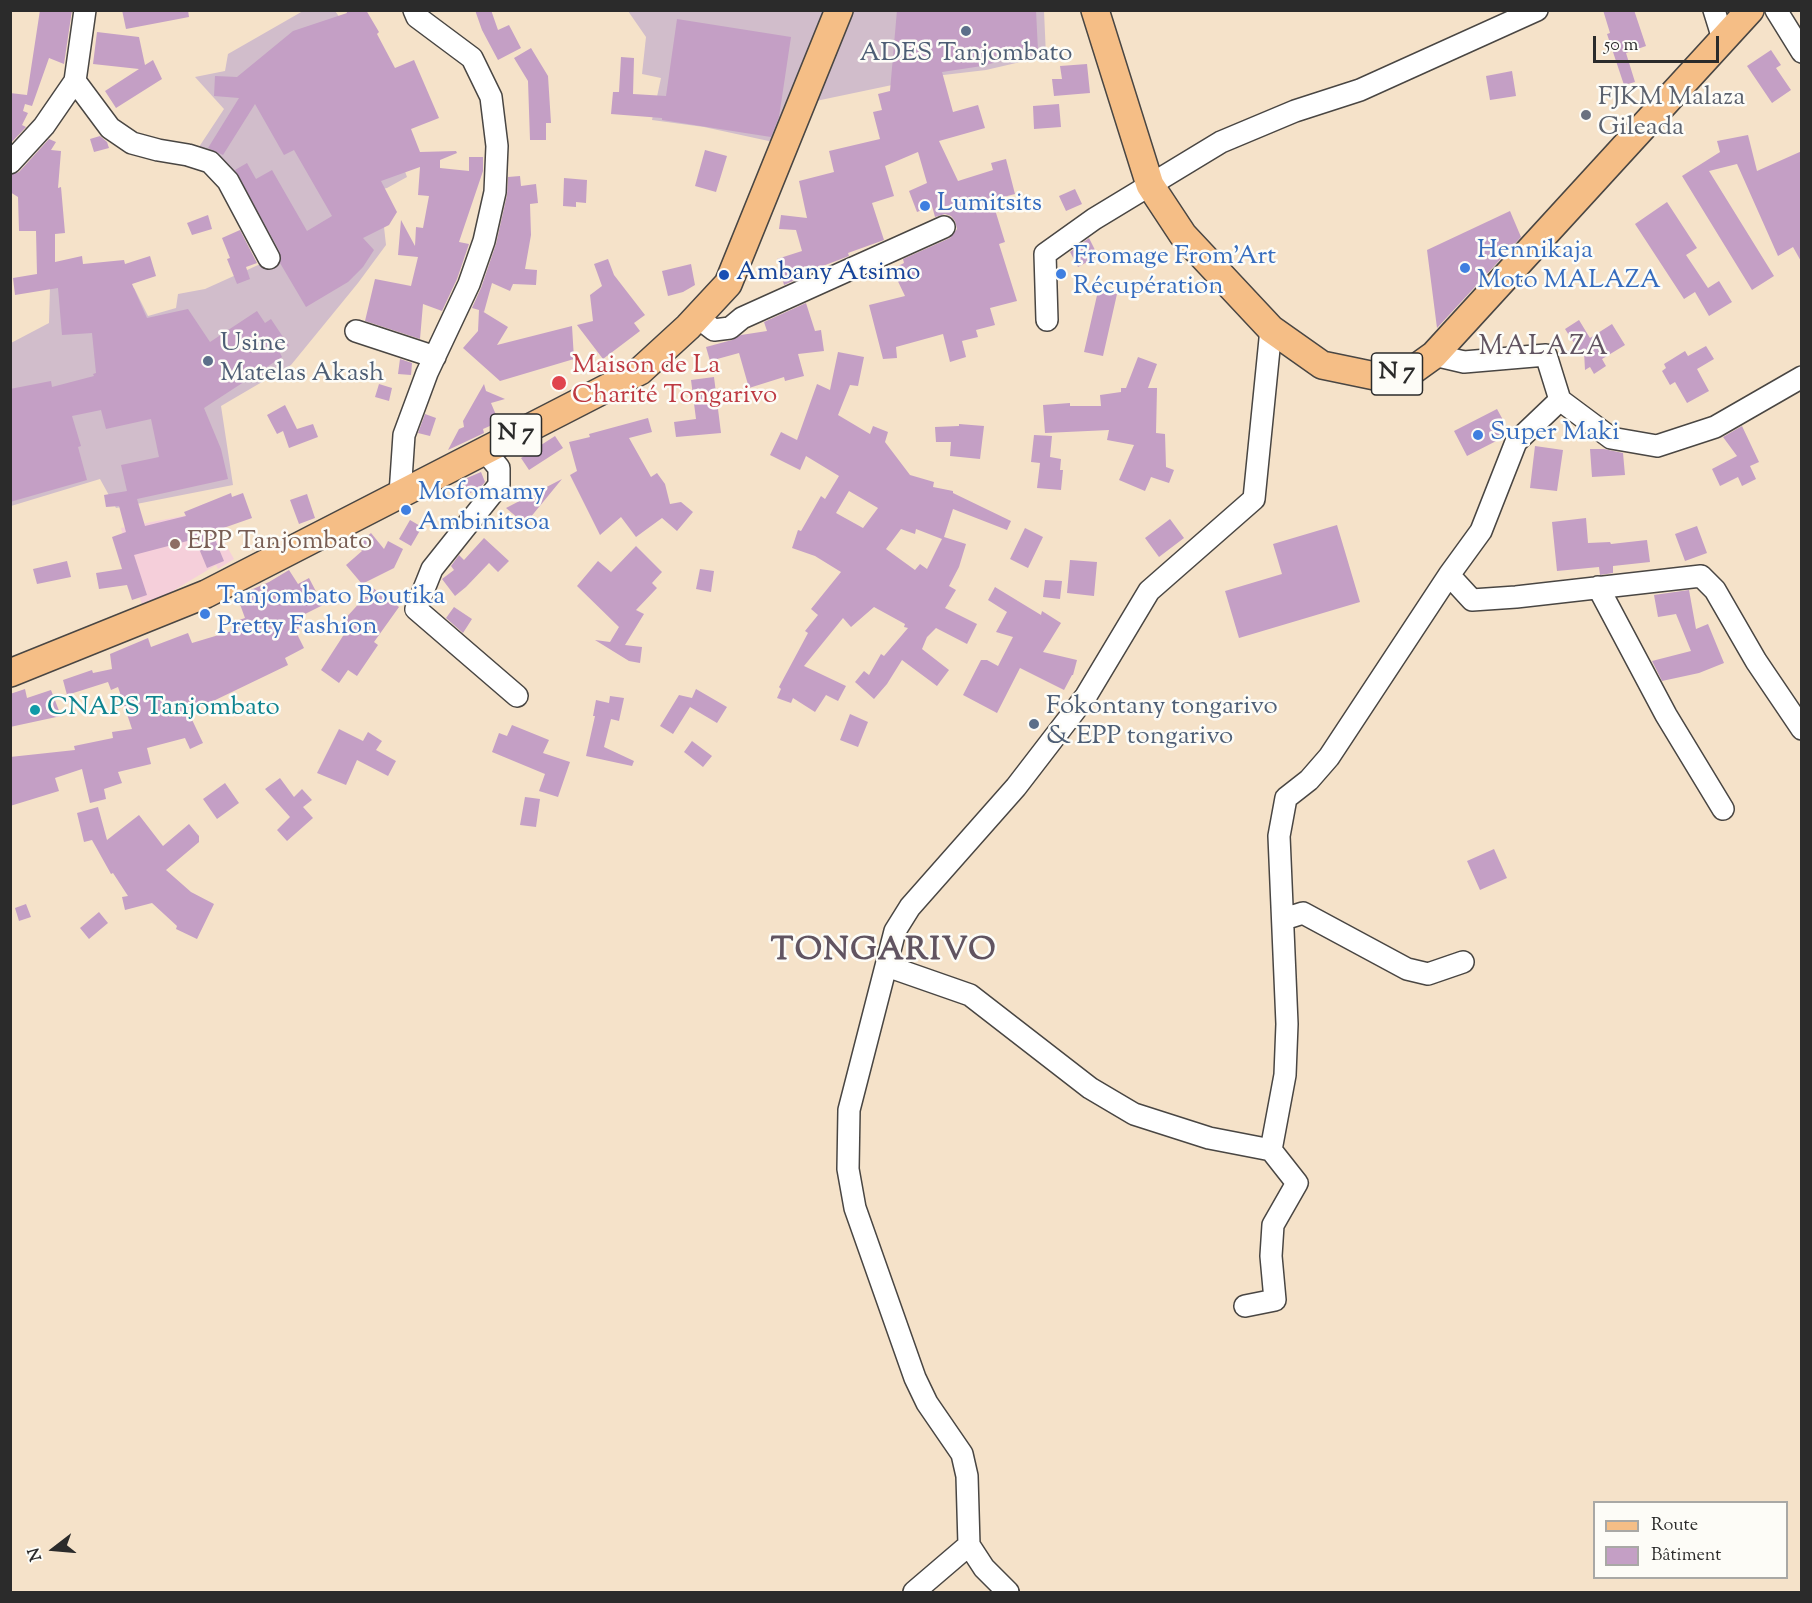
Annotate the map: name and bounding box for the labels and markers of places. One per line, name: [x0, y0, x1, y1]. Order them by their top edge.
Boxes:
marker: ADES Tanjombato: [959, 24, 973, 38]
place label: ADES Tanjombato: [859, 40, 1073, 72]
place label: FJKM Malaza Gileada: [1598, 84, 1745, 146]
marker: FJKM Malaza Gileada: [1579, 108, 1593, 122]
place label: Lumitsits: [937, 190, 1042, 222]
marker: Lumitsits: [918, 199, 932, 213]
place label: Hennikaja Moto MALAZA: [1477, 237, 1661, 298]
place label: Fromage From'Art Récupération: [1073, 243, 1276, 304]
place label: Ambany Atsimo: [736, 259, 920, 291]
marker: Hennikaja Moto MALAZA: [1458, 261, 1472, 275]
marker: Fromage From'Art Récupération: [1054, 267, 1068, 281]
marker: Ambany Atsimo: [717, 268, 731, 282]
place label: Usine Matelas Akash: [220, 330, 384, 392]
place label: Maison de La Charité Tongarivo: [572, 352, 777, 414]
marker: Usine Matelas Akash: [201, 354, 215, 368]
marker: Maison de La Charité Tongarivo: [550, 374, 568, 392]
place label: Super Maki: [1490, 419, 1620, 451]
marker: Super Maki: [1471, 428, 1485, 442]
place label: Mofomamy Ambinitsoa: [418, 479, 550, 540]
marker: Mofomamy Ambinitsoa: [399, 503, 413, 517]
place label: EPP Tanjombato: [187, 528, 372, 560]
marker: EPP Tanjombato: [168, 537, 182, 551]
place label: Tanjombato Boutika Pretty Fashion: [217, 583, 445, 644]
marker: Tanjombato Boutika Pretty Fashion: [198, 607, 212, 621]
place label: Fokontany tongarivo & EPP tongarivo: [1046, 693, 1278, 754]
place label: CNAPS Tanjombato: [47, 694, 280, 726]
marker: CNAPS Tanjombato: [28, 703, 42, 717]
marker: Fokontany tongarivo & EPP tongarivo: [1027, 717, 1041, 731]

